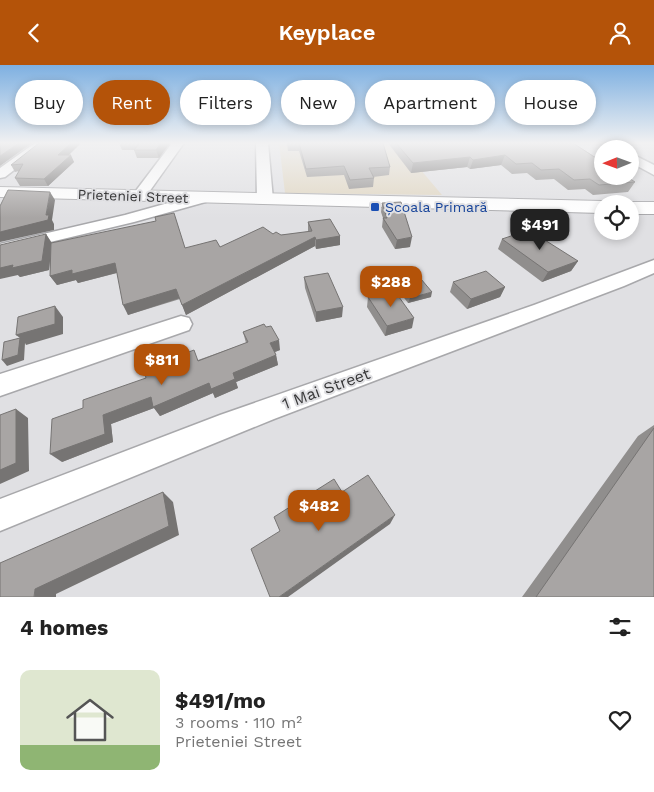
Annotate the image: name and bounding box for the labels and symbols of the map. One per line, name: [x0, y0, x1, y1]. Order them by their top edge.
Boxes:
north arrow: [594, 140, 639, 185]
street label: Prieteniei Street: [77, 186, 189, 206]
place label: Școala Primară: [385, 199, 488, 216]
marker: Școala Primară: [369, 201, 381, 213]
pin: $491: [510, 209, 570, 251]
pin: $288: [361, 265, 421, 308]
pin: $811: [132, 343, 192, 386]
street label: 1 Mai Street: [280, 364, 373, 413]
pin: $482: [289, 489, 349, 532]

